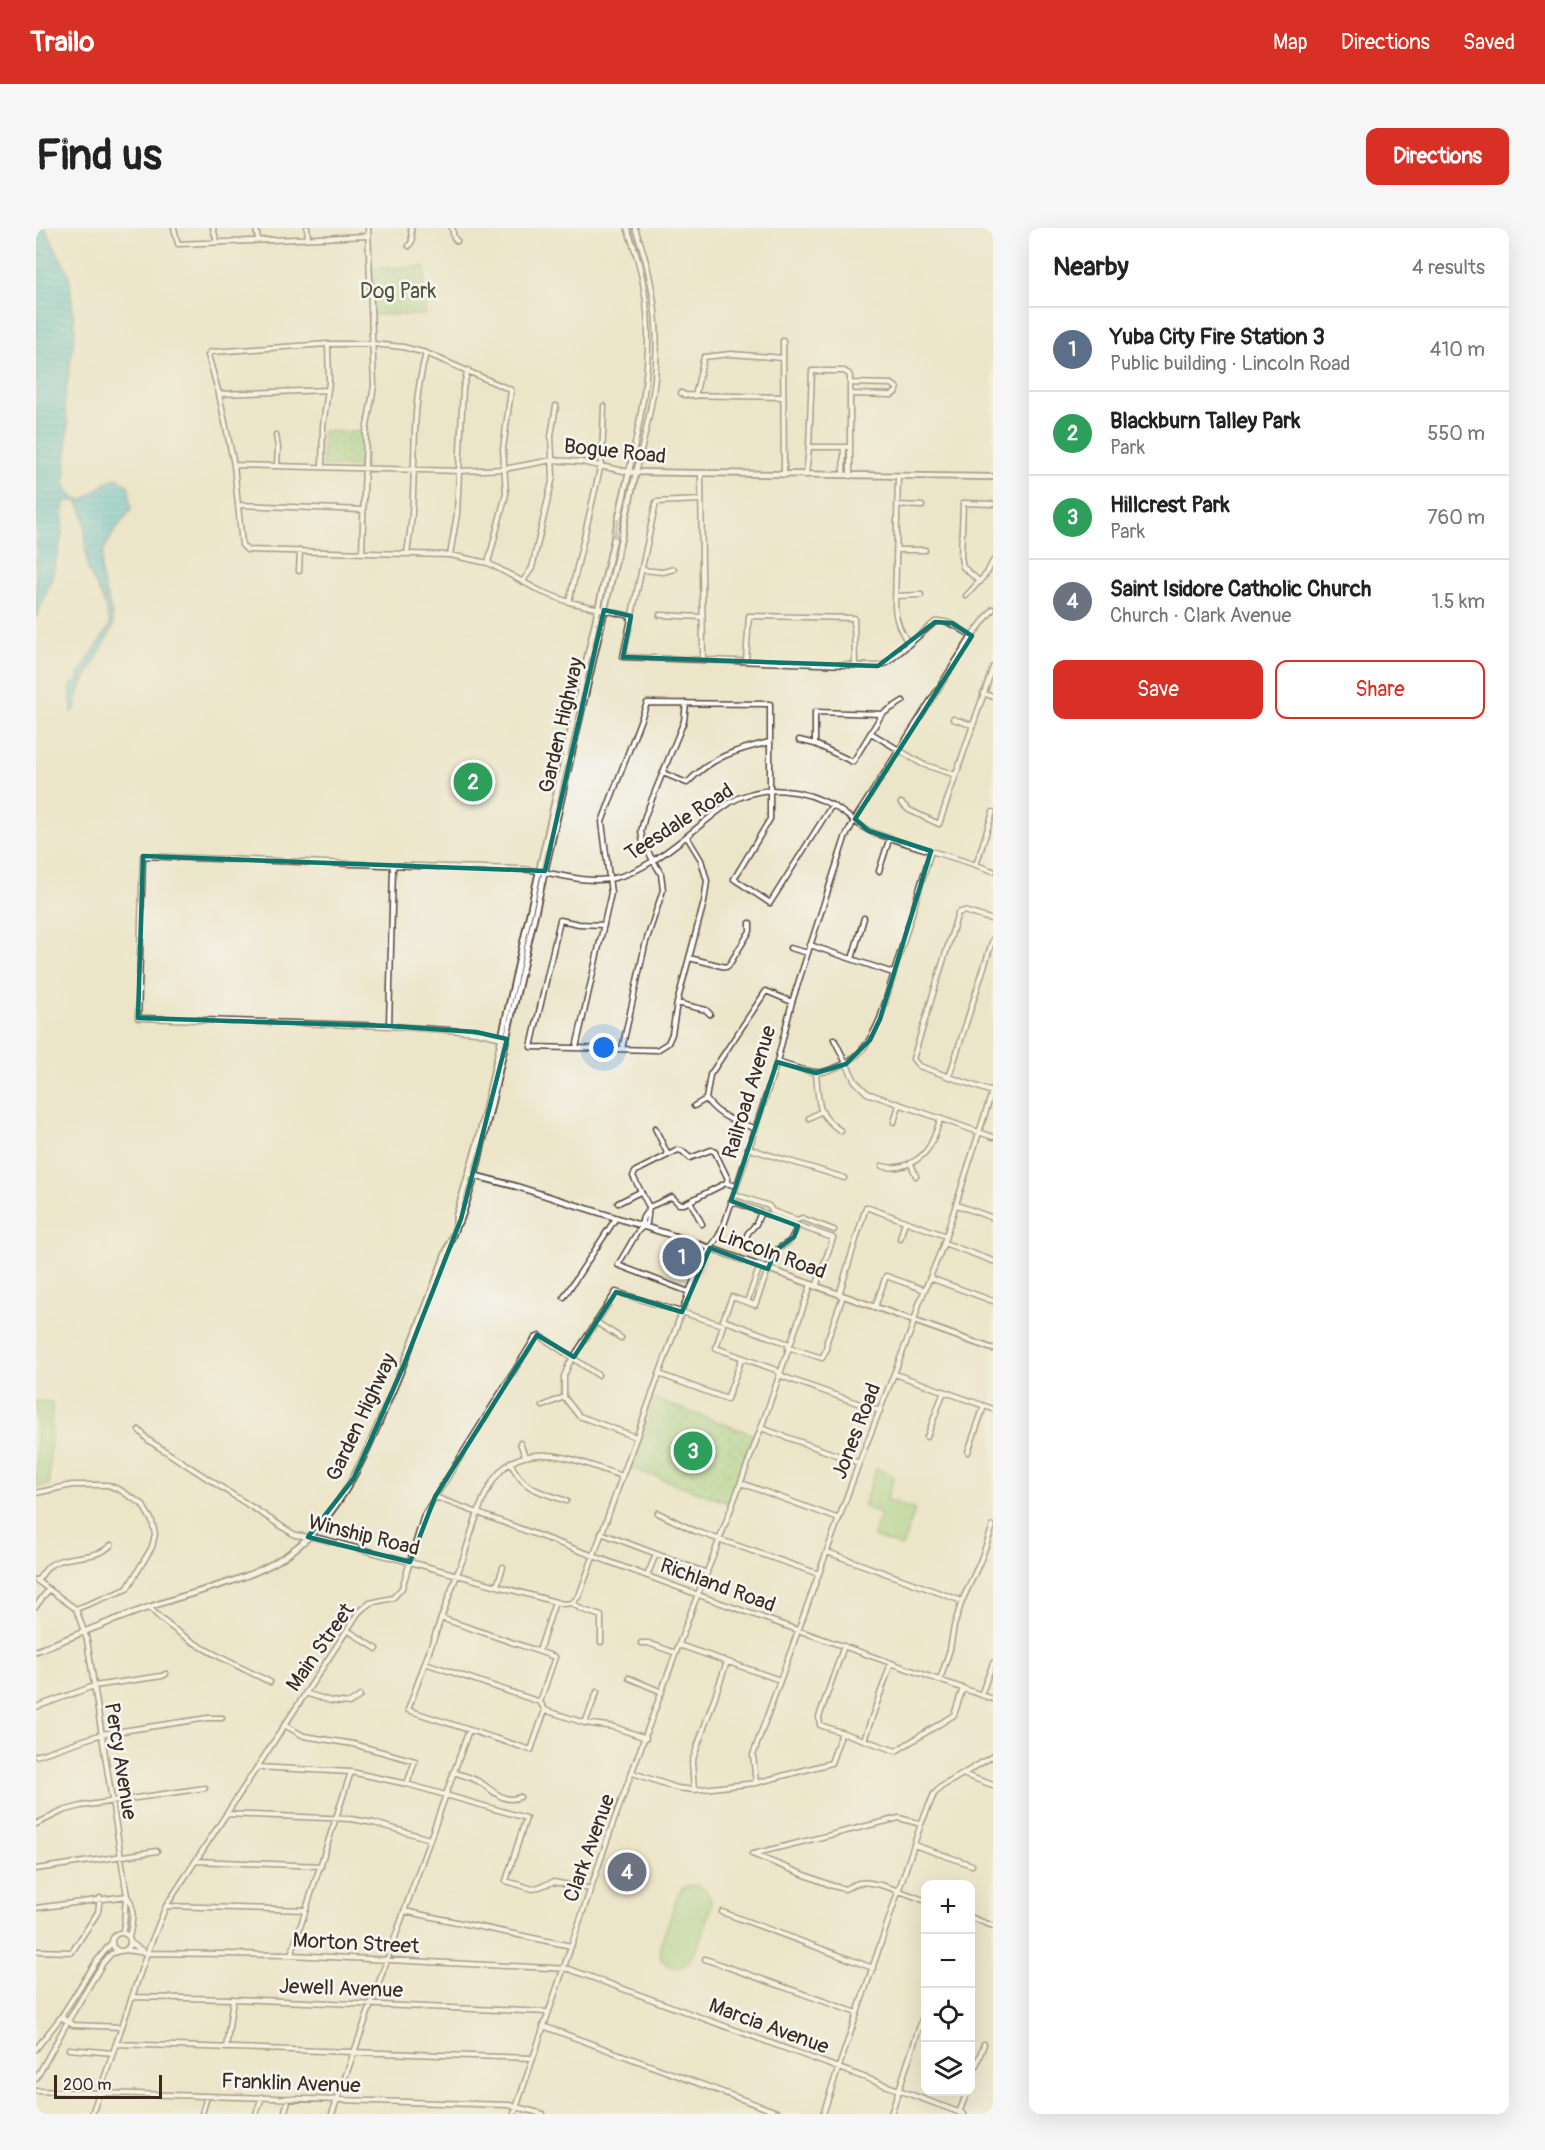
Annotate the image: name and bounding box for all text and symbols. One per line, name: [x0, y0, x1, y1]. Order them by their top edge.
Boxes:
text: Trailo: [30, 25, 94, 60]
text: Map: [1273, 29, 1308, 56]
text: Directions: [1341, 29, 1430, 56]
text: Saved: [1463, 29, 1515, 56]
button: Directions: [1366, 128, 1509, 185]
text: Find us: [36, 130, 162, 182]
text: Nearby: [1053, 251, 1129, 283]
text: 4 results: [1412, 255, 1485, 280]
park label: Dog Park: [360, 278, 436, 305]
text: Yuba City Fire Station 3: [1110, 323, 1325, 351]
text: 1: [1069, 337, 1076, 362]
text: 410 m: [1430, 337, 1485, 362]
text: Public building · Lincoln Road: [1110, 351, 1350, 376]
text: Blackburn Talley Park: [1110, 407, 1300, 435]
text: 2: [1067, 421, 1078, 446]
text: 550 m: [1428, 421, 1485, 446]
street label: Bogue Road: [562, 433, 667, 470]
text: Park: [1110, 435, 1145, 460]
text: Hillcrest Park: [1110, 491, 1230, 519]
text: 3: [1067, 505, 1078, 530]
text: 760 m: [1427, 505, 1485, 530]
one-way arrow: [609, 519, 621, 538]
text: Park: [1110, 519, 1145, 544]
text: Saint Isidore Catholic Church: [1110, 575, 1371, 603]
text: 4: [1067, 589, 1078, 614]
text: 1.5 km: [1432, 589, 1485, 614]
text: Church · Clark Avenue: [1110, 603, 1291, 628]
one-way arrow: [595, 618, 607, 637]
street label: Garden Highway: [533, 655, 590, 795]
button: Save: [1053, 660, 1263, 719]
button: Share: [1275, 660, 1485, 719]
pin: 2: [454, 760, 492, 804]
street label: Teesdale Road: [620, 777, 739, 867]
street label: Railroad Avenue: [716, 1022, 783, 1162]
your location: [589, 1033, 618, 1062]
street label: Lincoln Road: [714, 1221, 830, 1286]
pin: 1: [662, 1234, 702, 1280]
street label: Garden Highway: [320, 1349, 403, 1486]
street label: Jones Road: [826, 1379, 887, 1483]
pin: 3: [674, 1428, 712, 1474]
street label: Winship Road: [305, 1509, 422, 1562]
street label: Richland Road: [656, 1552, 779, 1619]
street label: Main Street: [280, 1597, 361, 1697]
street label: Percy Avenue: [98, 1701, 143, 1822]
street label: Clark Avenue: [557, 1790, 622, 1906]
pin: 4: [608, 1850, 646, 1894]
map controls: [921, 1880, 975, 2096]
button: +: [921, 1880, 975, 1934]
street label: Morton Street: [292, 1927, 421, 1960]
button: −: [921, 1934, 975, 1988]
street label: Jewell Avenue: [279, 1973, 404, 2004]
button: locate: [921, 1988, 975, 2042]
street label: Marcia Avenue: [705, 1992, 833, 2061]
button: layers: [921, 2042, 975, 2096]
street label: Franklin Avenue: [221, 2068, 362, 2099]
scale bar: [54, 2072, 162, 2100]
text: 200 m: [63, 2075, 111, 2095]

